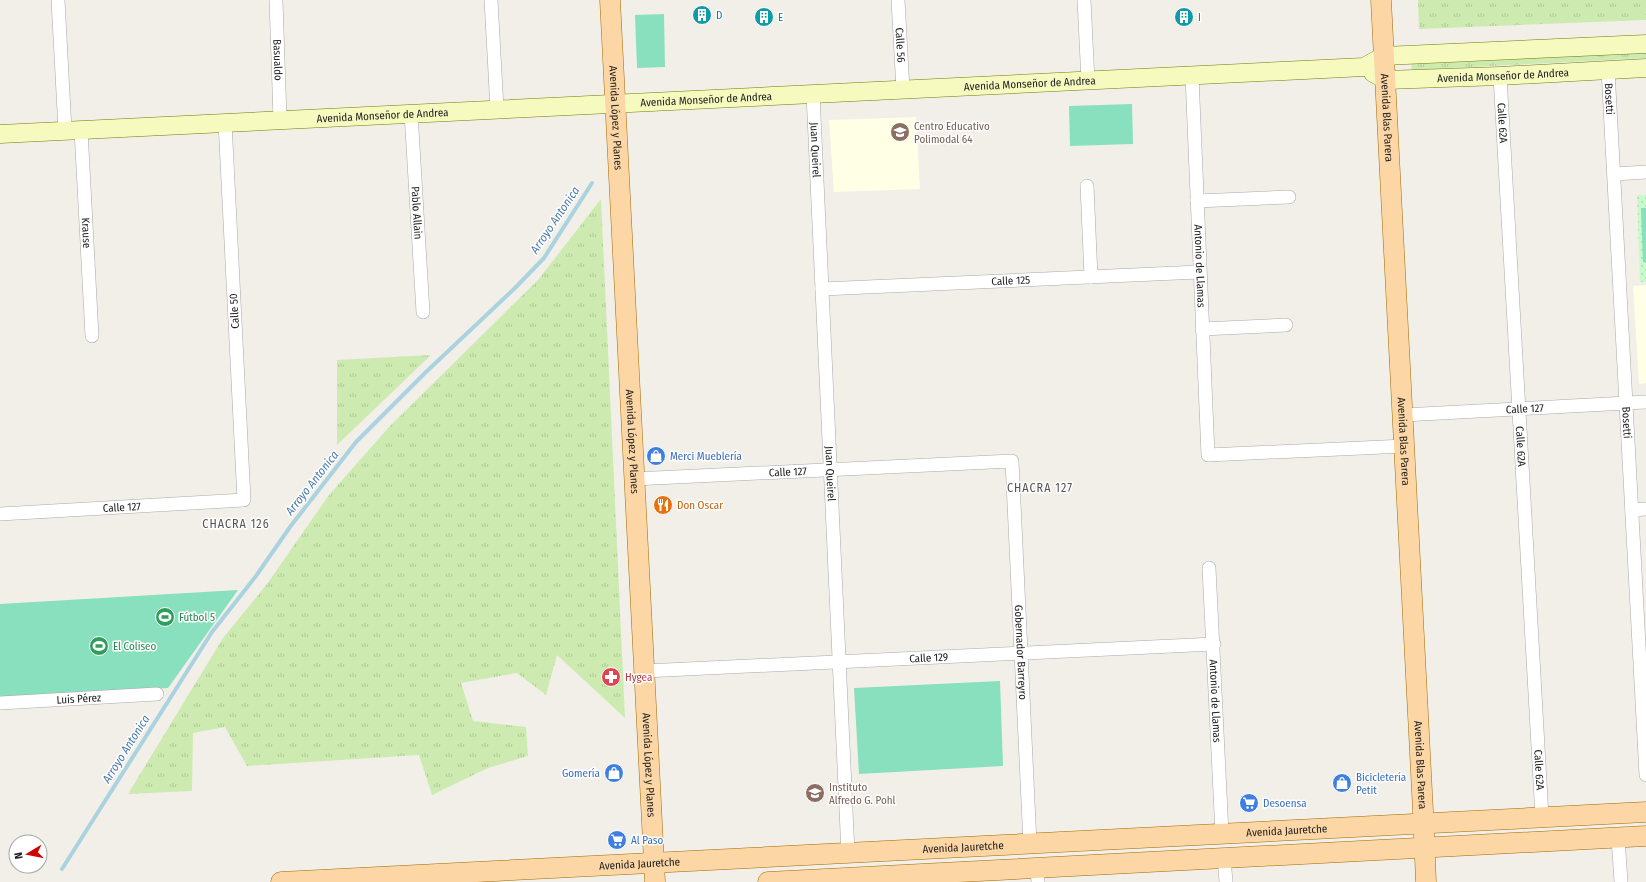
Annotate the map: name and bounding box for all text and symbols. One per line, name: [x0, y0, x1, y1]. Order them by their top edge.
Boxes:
building icon: D: [691, 4, 713, 26]
building icon: E: [753, 6, 775, 28]
building icon: I: [1173, 6, 1195, 28]
place label: D: [716, 9, 722, 22]
place label: E: [778, 11, 783, 24]
place label: I: [1198, 11, 1201, 24]
street label: Calle 56: [893, 27, 907, 63]
street label: Basualdo: [270, 39, 285, 81]
street label: Avenida López y Planes: [606, 65, 625, 171]
street label: Avenida Monseñor de Andrea: [1437, 66, 1569, 85]
street label: Avenida Blas Parera: [1378, 73, 1395, 162]
street label: Avenida Monseñor de Andrea: [964, 74, 1096, 94]
street label: Bosetti: [1602, 83, 1616, 116]
street label: Avenida Monseñor de Andrea: [640, 90, 772, 110]
street label: Calle 62A: [1495, 102, 1510, 144]
street label: Avenida Monseñor de Andrea: [316, 106, 449, 125]
place label: Centro Educativo Polimodal 64: [914, 120, 990, 146]
school or university icon: Centro Educativo Polimodal 64: [889, 121, 911, 143]
street label: Juan Queirel: [807, 122, 823, 178]
water label: Arroyo Antonica: [527, 184, 583, 257]
street label: Pablo Allain: [408, 186, 425, 240]
street label: Krause: [79, 217, 93, 249]
street label: Antonio de Llamas: [1191, 224, 1208, 308]
street label: Calle 125: [991, 274, 1030, 288]
street label: Calle 50: [227, 293, 242, 329]
street label: Avenida López y Planes: [623, 389, 641, 494]
street label: Avenida Blas Parera: [1395, 397, 1412, 486]
street label: Calle 127: [1505, 401, 1545, 416]
street label: Bosetti: [1619, 406, 1634, 439]
street label: Calle 62A: [1513, 426, 1528, 467]
shop icon: Merci Mueblería: [645, 445, 667, 467]
street label: Juan Queirel: [822, 446, 838, 502]
water label: Arroyo Antonica: [282, 448, 341, 519]
place label: Merci Mueblería: [670, 450, 742, 463]
street label: Calle 127: [769, 465, 808, 480]
district label: CHACRA 127: [1007, 481, 1073, 495]
restaurant icon: Don Oscar: [652, 494, 674, 516]
place label: Don Oscar: [677, 499, 723, 512]
street label: Calle 127: [102, 500, 142, 515]
district label: CHACRA 126: [202, 517, 270, 531]
street label: Gobernador Barreyro: [1012, 605, 1029, 700]
sports icon: Fútbol 5: [154, 606, 176, 628]
place label: Fútbol 5: [179, 611, 215, 624]
sports icon: El Coliseo: [88, 635, 110, 657]
place label: El Coliseo: [113, 640, 157, 653]
street label: Calle 129: [909, 651, 948, 665]
street label: Antonio de Llamas: [1206, 659, 1224, 743]
pharmacy icon: Hygea: [600, 666, 622, 688]
place label: Hygea: [625, 671, 652, 684]
street label: Luis Pérez: [56, 691, 102, 707]
water label: Arroyo Antonica: [99, 712, 153, 786]
street label: Avenida López y Planes: [639, 712, 658, 818]
street label: Avenida Blas Parera: [1411, 720, 1429, 810]
street label: Calle 62A: [1531, 749, 1546, 791]
shop icon: Gomería: [603, 762, 625, 784]
place label: Gomería: [562, 767, 600, 780]
place label: Bicicletería Petit: [1356, 771, 1406, 797]
shop icon: Bicicletería Petit: [1331, 772, 1353, 794]
place label: Instituto Alfredo G. Pohl: [829, 781, 896, 807]
school or university icon: Instituto Alfredo G. Pohl: [804, 782, 826, 804]
supermarket icon: Desoensa: [1238, 792, 1260, 814]
place label: Desoensa: [1263, 797, 1307, 810]
street label: Avenida Jauretche: [1246, 822, 1328, 839]
supermarket icon: Al Paso: [606, 829, 628, 851]
north arrow: [8, 834, 48, 874]
place label: Al Paso: [631, 834, 663, 847]
street label: Avenida Jauretche: [922, 839, 1004, 856]
text: N: [12, 851, 26, 860]
street label: Avenida Jauretche: [599, 856, 680, 873]

